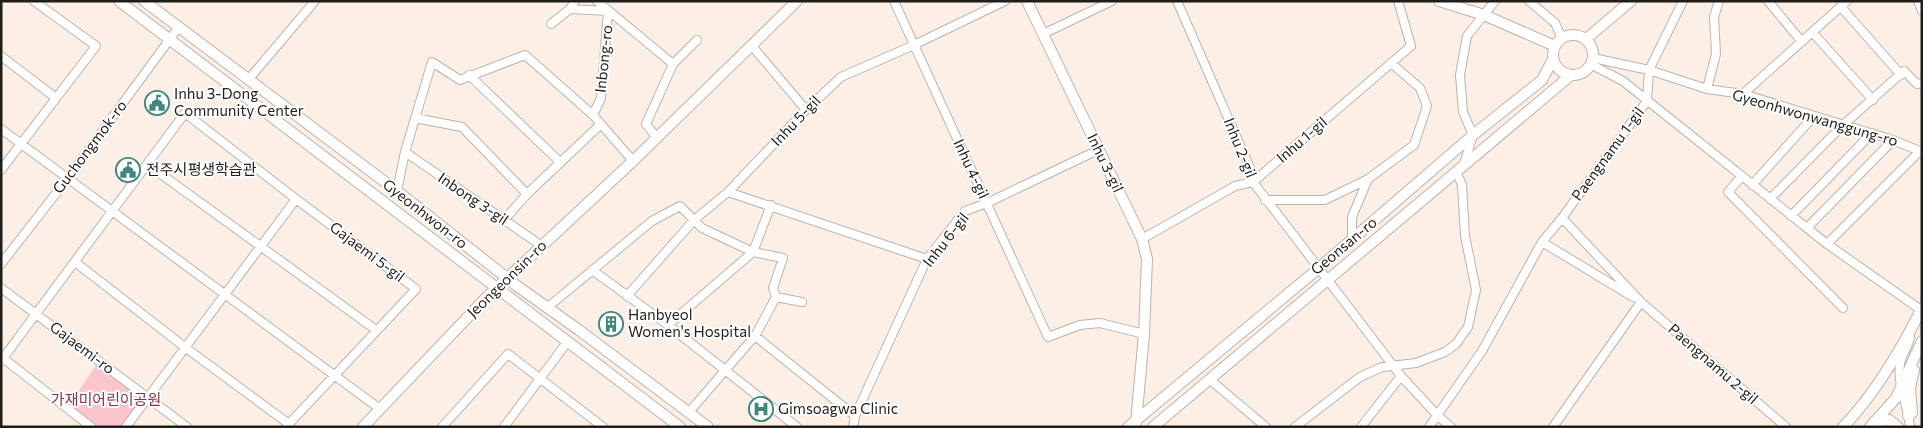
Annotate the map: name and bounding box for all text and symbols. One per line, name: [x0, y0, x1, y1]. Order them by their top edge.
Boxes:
street label: Inbong-ro: [590, 24, 616, 94]
place label: Inhu 3-Dong Community Center: [174, 84, 304, 119]
street label: Gyeonhwonwanggung-ro: [1730, 85, 1900, 149]
public building icon: Inhu 3-Dong Community Center: [144, 90, 170, 116]
street label: Inhu 5-gil: [767, 91, 824, 149]
street label: Guchongmok-ro: [48, 96, 130, 197]
street label: Paengnamu 1-gil: [1567, 103, 1647, 204]
street label: Inhu 1-gil: [1272, 112, 1330, 166]
street label: Inhu 2-gil: [1221, 115, 1261, 180]
street label: Inhu 3-gil: [1084, 130, 1128, 195]
street label: Inhu 4-gil: [950, 136, 994, 201]
public building icon: 전주시평생학습관: [115, 157, 141, 183]
place label: 전주시평생학습관: [146, 160, 257, 178]
street label: Inbong 3-gil: [435, 168, 512, 228]
street label: Gyeonhwon-ro: [380, 175, 472, 252]
street label: Inhu 6-gil: [918, 209, 972, 270]
street label: Geonsan-ro: [1307, 212, 1380, 278]
street label: Gajaemi 5-gil: [327, 217, 409, 285]
street label: Jeongeonsin-ro: [463, 236, 550, 321]
place label: Hanbyeol Women's Hospital: [628, 305, 751, 340]
building icon: Hanbyeol Women's Hospital: [598, 311, 624, 337]
street label: Gajaemi-ro: [47, 317, 119, 377]
street label: Paengnamu 2-gil: [1665, 319, 1762, 407]
park label: 가재미어린이공원: [51, 390, 161, 408]
hospital icon: Gimsoagwa Clinic: [748, 396, 774, 422]
place label: Gimsoagwa Clinic: [778, 399, 898, 417]

